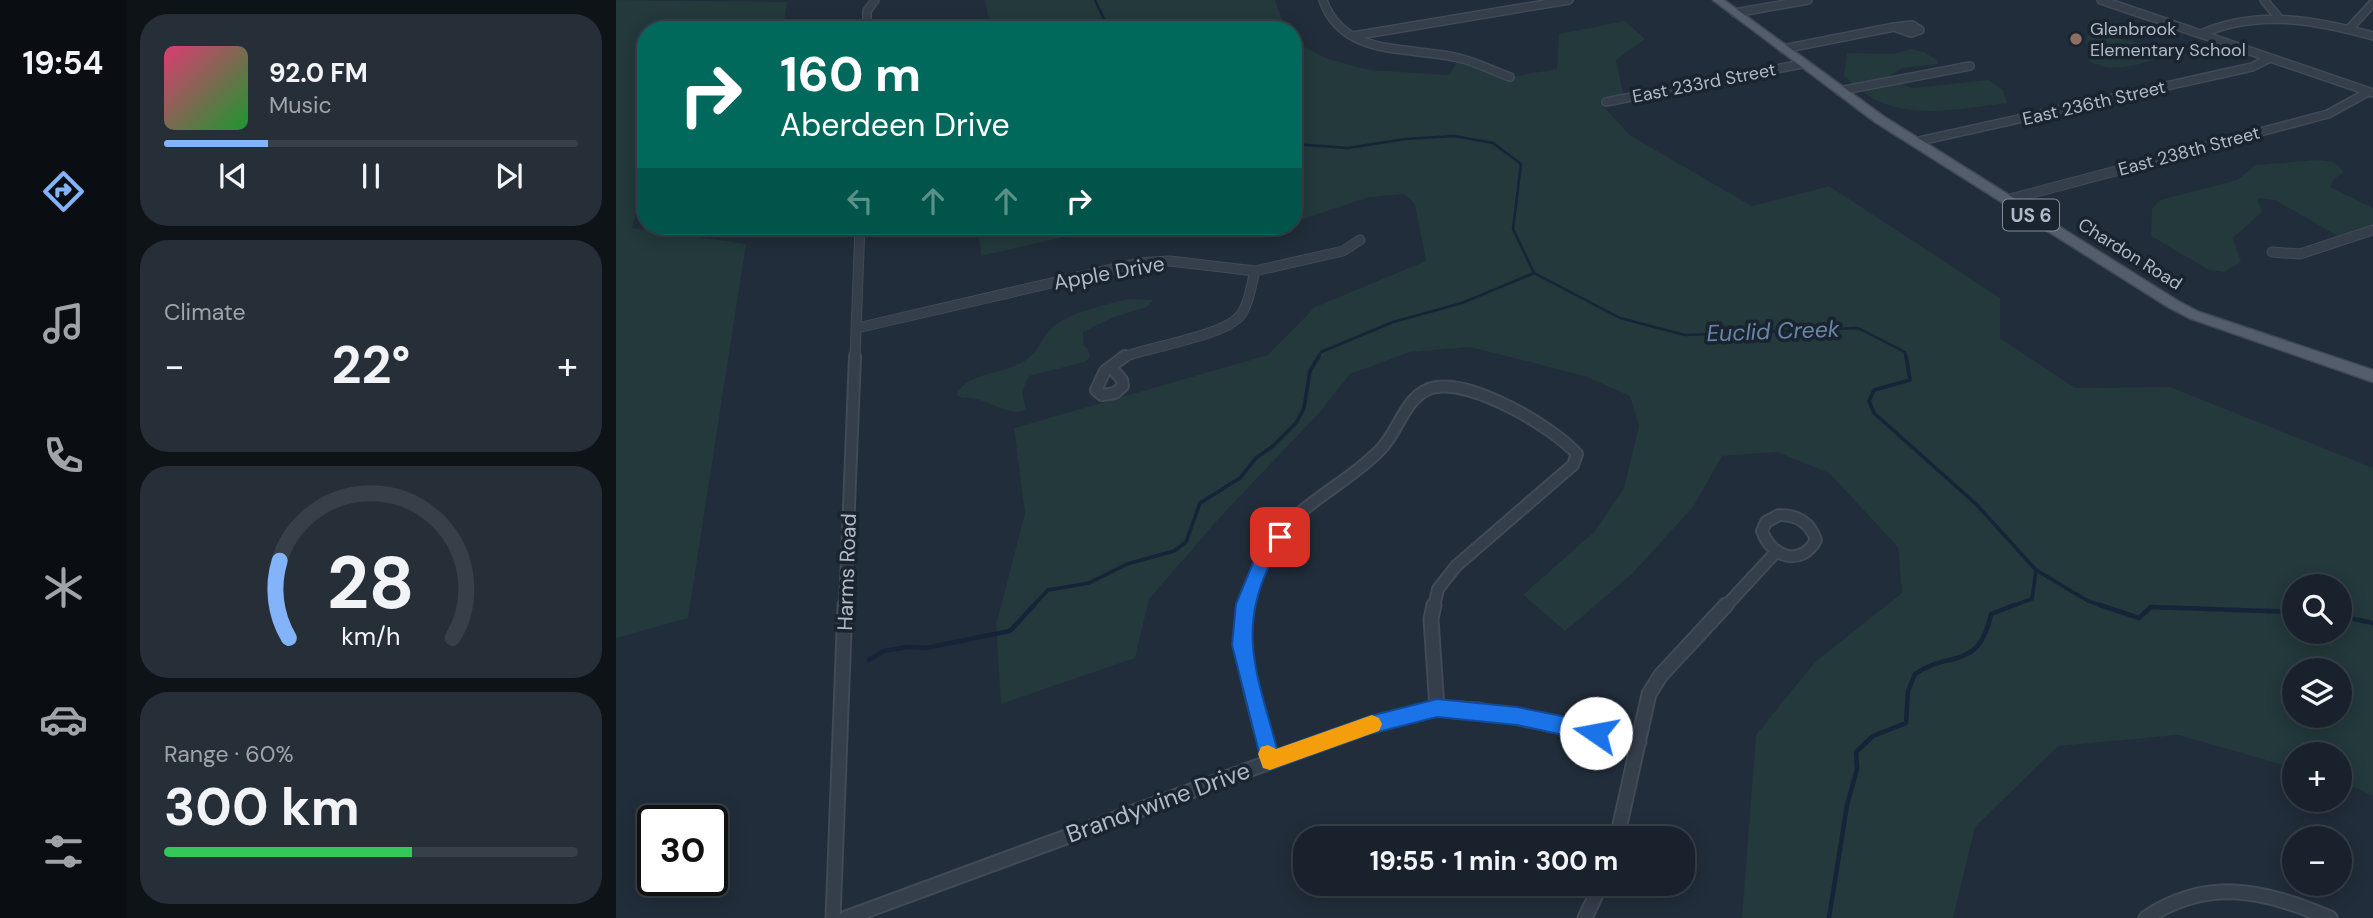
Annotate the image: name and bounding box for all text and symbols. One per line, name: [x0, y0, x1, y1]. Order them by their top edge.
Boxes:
place label: Glenbrook Elementary School: [2090, 17, 2246, 62]
marker: Glenbrook Elementary School: [2068, 31, 2084, 47]
text: 19:54: [23, 42, 103, 84]
text: 160 m: [780, 42, 921, 106]
icon: right: [665, 49, 756, 140]
text: 92.0 FM: [269, 56, 368, 90]
street label: East 233rd Street: [1630, 57, 1778, 109]
street label: East 236th Street: [2020, 75, 2168, 131]
text: Music: [269, 90, 332, 120]
text: Aberdeen Drive: [780, 104, 1010, 146]
street label: East 238th Street: [2116, 121, 2262, 181]
icon: previous: [214, 157, 252, 195]
icon: pause: [352, 157, 390, 195]
icon: next: [490, 157, 528, 195]
icon: directions: [39, 167, 88, 216]
icon: left: [841, 182, 879, 220]
icon: ahead: [914, 182, 952, 220]
icon: ahead: [987, 182, 1025, 220]
icon: right: [1060, 182, 1098, 220]
road number: US 6: [2003, 200, 2059, 230]
street label: Chardon Road: [2073, 212, 2187, 296]
street label: Apple Drive: [1051, 249, 1167, 297]
text: Climate: [164, 297, 246, 327]
icon: music: [39, 299, 88, 348]
water label: Euclid Creek: [1706, 314, 1840, 348]
text: 22°: [332, 331, 410, 399]
text: −: [164, 341, 185, 391]
text: +: [557, 341, 578, 391]
icon: phone: [39, 431, 88, 480]
pin: [1250, 507, 1310, 567]
street label: Harms Road: [831, 513, 863, 631]
icon: arrive: [1261, 518, 1299, 556]
text: 28: [327, 536, 415, 631]
icon: climate: [39, 563, 88, 612]
map controls: [2282, 574, 2352, 896]
button: search: [2282, 574, 2352, 644]
text: km/h: [341, 620, 401, 653]
button: layers: [2282, 658, 2352, 728]
icon: car: [39, 695, 88, 744]
position arrow: [1559, 696, 1633, 770]
text: Range · 60%: [164, 739, 294, 769]
button: +: [2282, 742, 2352, 812]
street label: Brandywine Drive: [1062, 754, 1254, 850]
text: 300 km: [164, 773, 360, 841]
speed limit sign: 30: [637, 805, 728, 896]
button: −: [2282, 826, 2352, 896]
icon: filters: [39, 827, 88, 876]
text: 19:55 · 1 min · 300 m: [1370, 844, 1618, 878]

